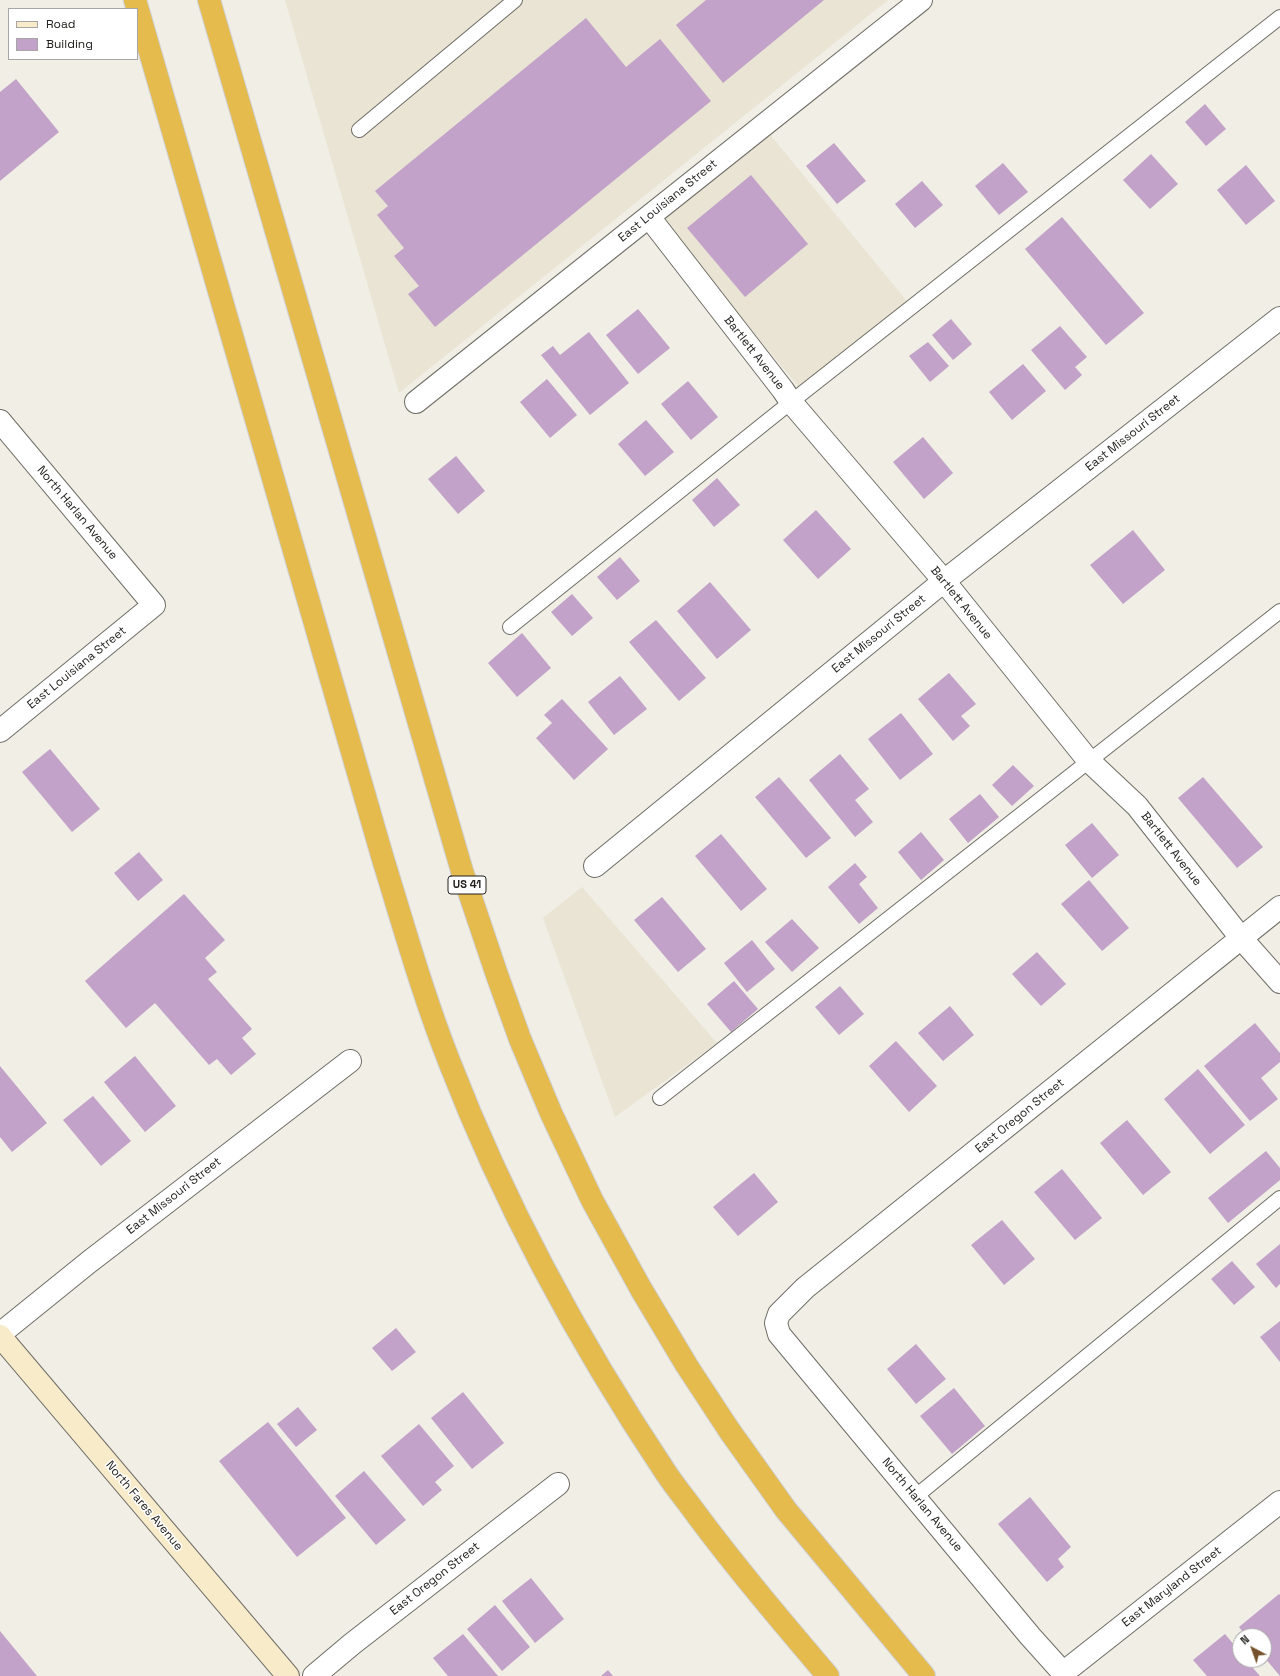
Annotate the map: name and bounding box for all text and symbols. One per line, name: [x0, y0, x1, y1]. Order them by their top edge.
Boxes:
legend: [8, 8, 138, 60]
text: Road: [46, 16, 75, 32]
text: Building: [46, 36, 93, 52]
street label: East Louisiana Street: [616, 157, 720, 245]
street label: Bartlett Avenue: [721, 313, 787, 393]
street label: East Missouri Street: [1083, 392, 1183, 474]
street label: North Harlan Avenue: [34, 463, 120, 563]
street label: Bartlett Avenue: [927, 564, 995, 642]
street label: East Missouri Street: [829, 592, 929, 676]
street label: East Louisiana Street: [25, 624, 129, 712]
street label: Bartlett Avenue: [1138, 809, 1204, 889]
road number: US 41: [448, 876, 486, 894]
street label: East Oregon Street: [973, 1076, 1067, 1156]
street label: East Missouri Street: [124, 1155, 224, 1237]
street label: North Harlan Avenue: [879, 1455, 965, 1555]
street label: North Fares Avenue: [102, 1458, 186, 1554]
street label: East Oregon Street: [387, 1539, 483, 1619]
street label: East Maryland Street: [1119, 1544, 1225, 1630]
north arrow: [1232, 1628, 1272, 1668]
text: N: [1237, 1632, 1252, 1647]

